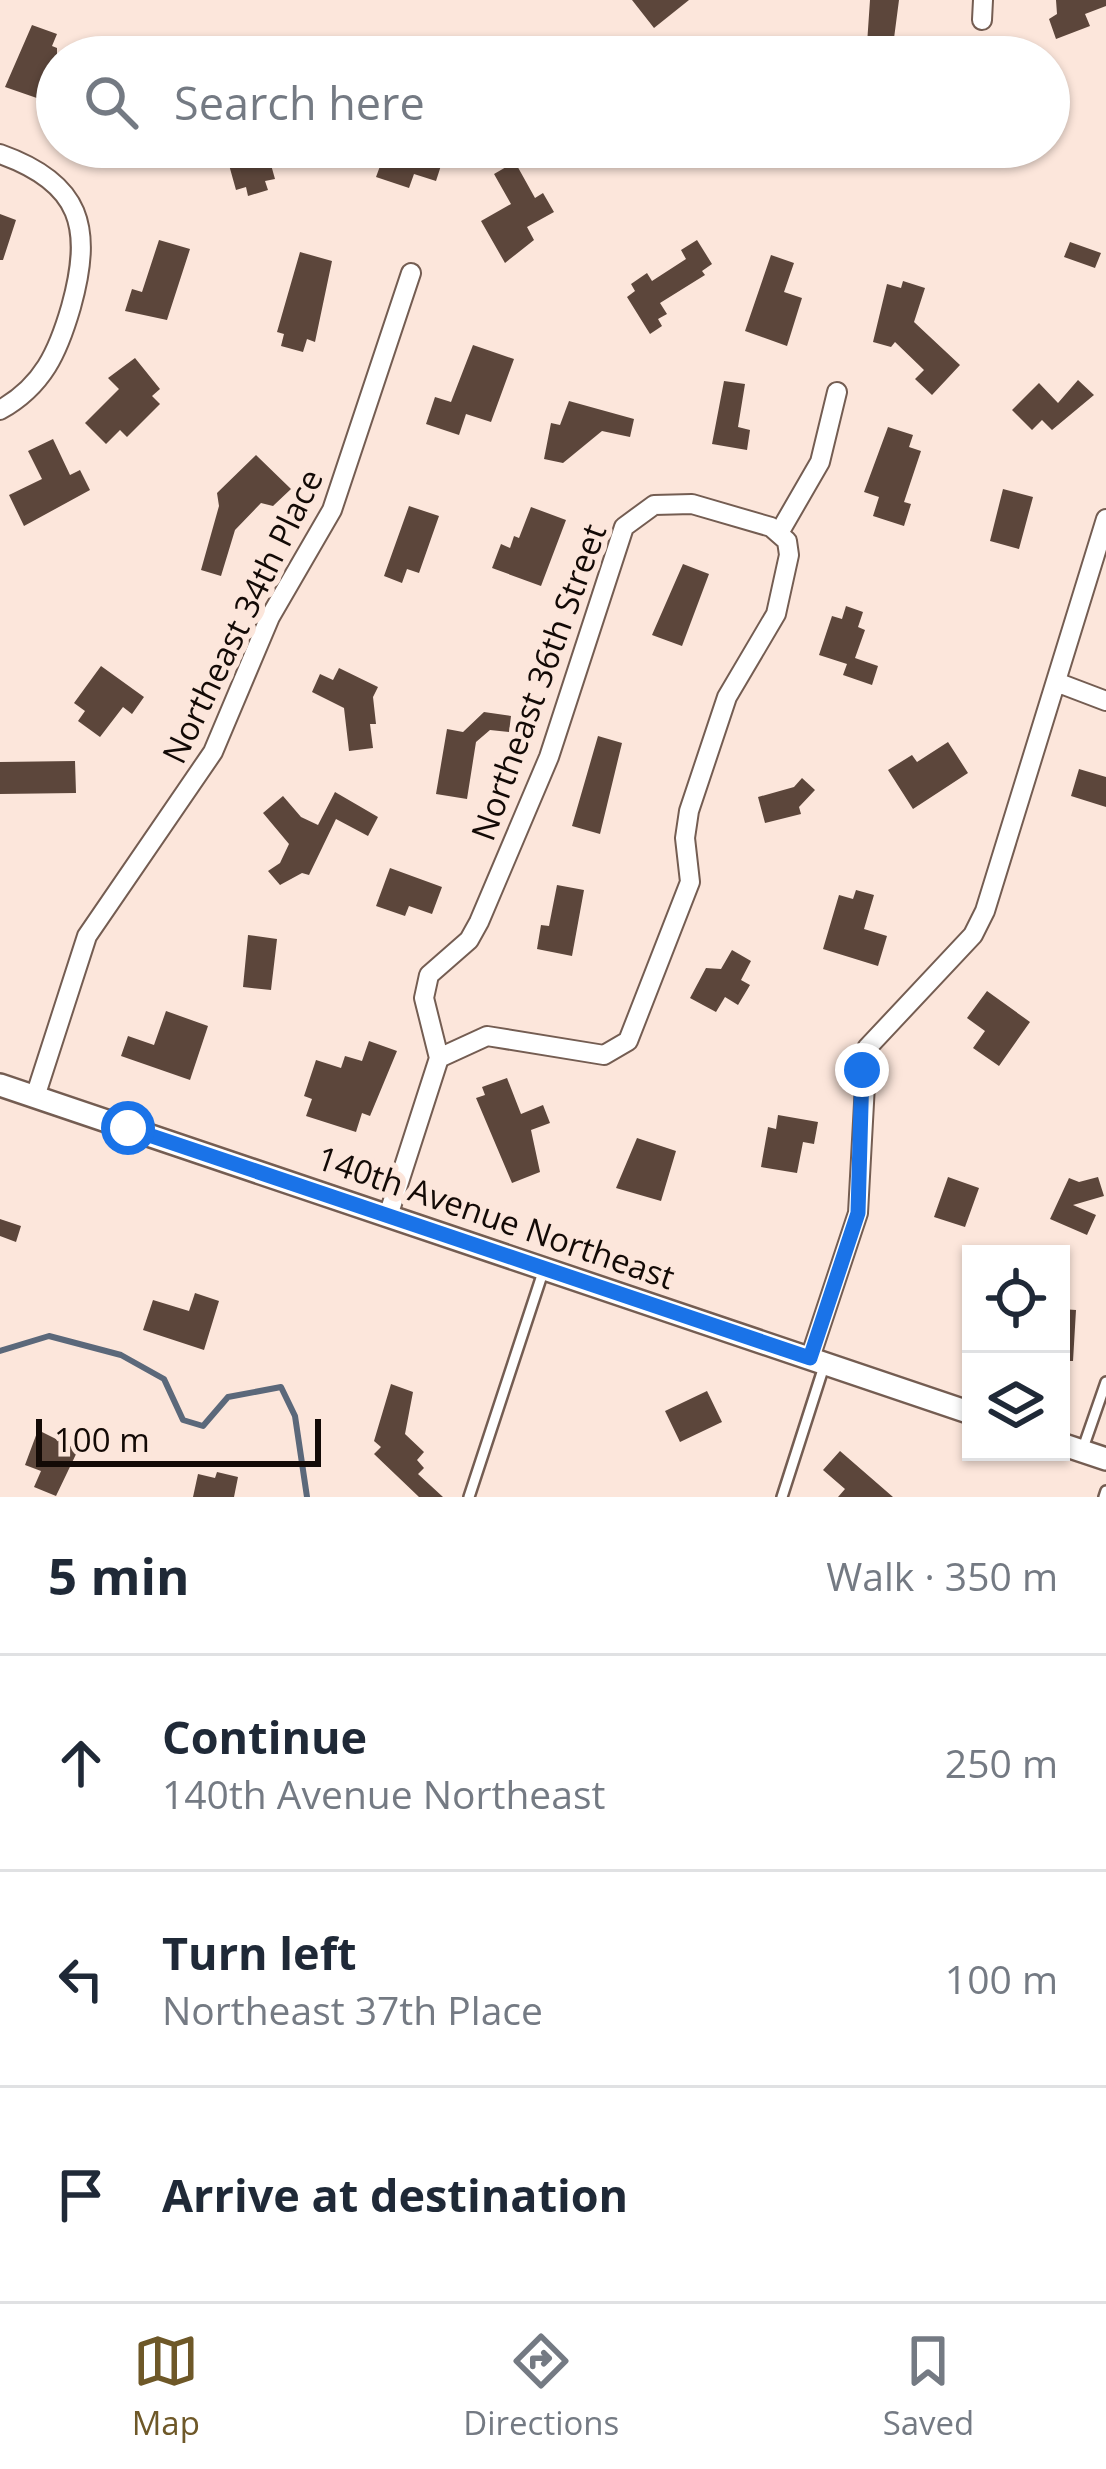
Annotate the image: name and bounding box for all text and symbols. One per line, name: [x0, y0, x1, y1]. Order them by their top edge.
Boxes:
search box: [36, 36, 1070, 168]
icon: search: [78, 69, 144, 135]
text: Search here: [174, 72, 425, 133]
street label: Northeast 34th Place: [151, 461, 333, 771]
street label: Northeast 36th Street: [460, 518, 616, 846]
route end: [835, 1043, 889, 1097]
route start: [101, 1101, 155, 1155]
street label: 140th Avenue Northeast: [311, 1135, 681, 1299]
map controls: [962, 1245, 1070, 1461]
button: locate: [962, 1245, 1070, 1353]
button: layers: [962, 1353, 1070, 1461]
scale bar: [36, 1413, 321, 1466]
text: 100 m: [54, 1417, 150, 1462]
text: 5 min: [48, 1540, 190, 1610]
text: Walk · 350 m: [826, 1549, 1058, 1602]
text: Continue: [162, 1706, 367, 1767]
icon: ahead: [48, 1730, 114, 1796]
text: 250 m: [945, 1736, 1058, 1789]
text: 140th Avenue Northeast: [162, 1767, 605, 1820]
text: Turn left: [162, 1922, 357, 1983]
icon: left: [48, 1946, 114, 2012]
text: 100 m: [945, 1952, 1058, 2005]
text: Northeast 37th Place: [162, 1983, 543, 2036]
icon: arrive: [48, 2162, 114, 2228]
text: Arrive at destination: [162, 2164, 628, 2225]
tab: Map: [132, 2328, 200, 2445]
tab: Directions: [463, 2328, 619, 2445]
tab: Saved: [883, 2328, 974, 2445]

